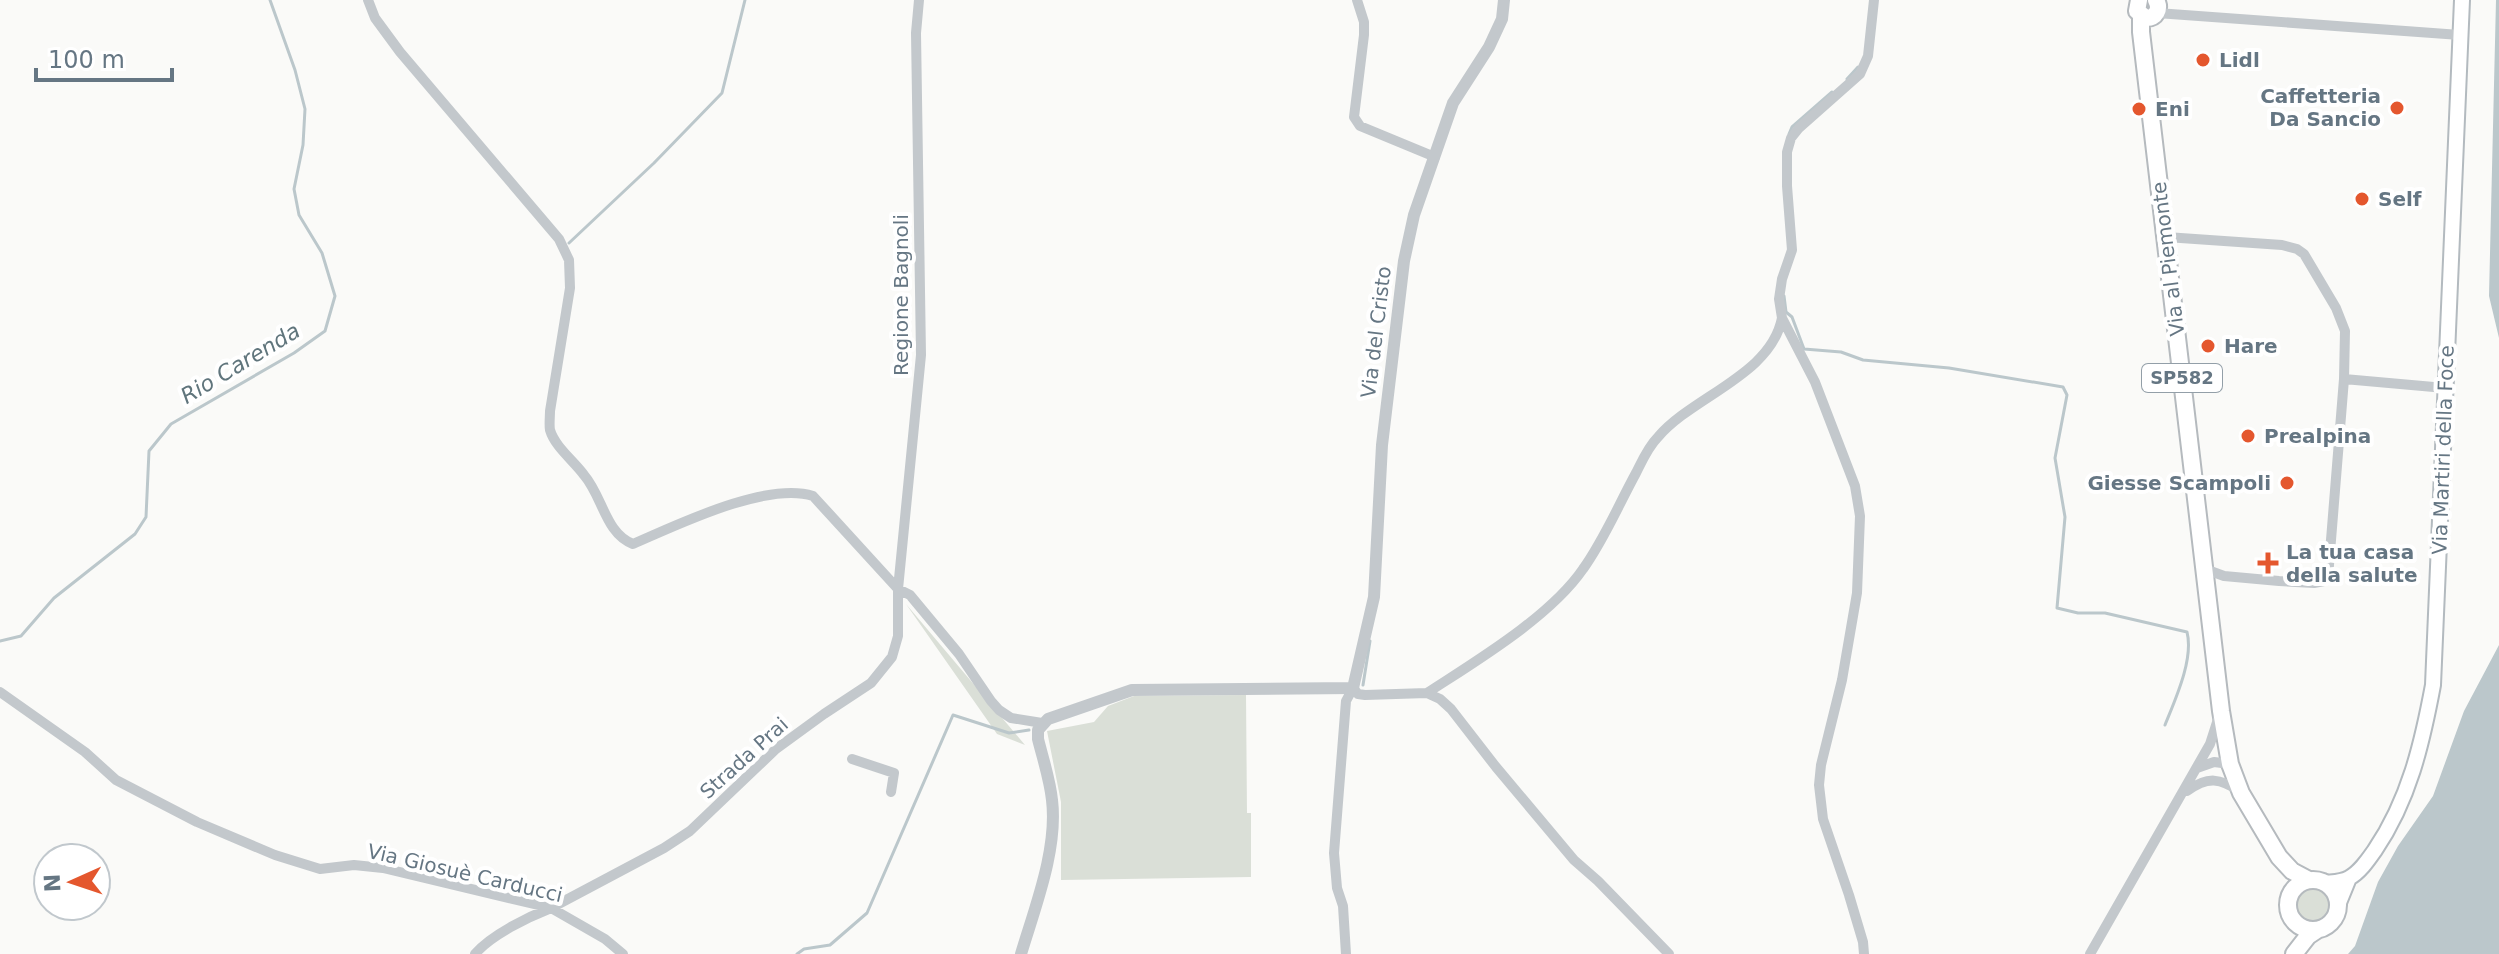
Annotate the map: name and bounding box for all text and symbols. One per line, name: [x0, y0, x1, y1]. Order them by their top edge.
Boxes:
scale bar: [36, 32, 172, 82]
text: 100 m: [48, 46, 125, 74]
place label: Lidl: [2219, 48, 2260, 72]
marker: Lidl: [2194, 51, 2212, 69]
place label: Caffetteria Da Sancio: [2260, 84, 2381, 131]
place label: Eni: [2155, 97, 2190, 121]
marker: Caffetteria Da Sancio: [2388, 99, 2406, 117]
marker: Eni: [2130, 100, 2148, 118]
street label: Via al Piemonte: [2147, 180, 2189, 338]
place label: Self: [2378, 187, 2422, 211]
marker: Self: [2353, 190, 2371, 208]
street label: Regione Bagnoli: [889, 214, 913, 376]
street label: Via del Cristo: [1356, 265, 1396, 399]
water label: Rio Carenda: [176, 318, 304, 409]
place label: Hare: [2224, 334, 2278, 358]
marker: Hare: [2199, 337, 2217, 355]
street label: Via Martiri della Foce: [2427, 345, 2459, 555]
road number: SP582: [2142, 364, 2222, 392]
place label: Prealpina: [2264, 424, 2371, 448]
marker: Prealpina: [2239, 427, 2257, 445]
place label: Giesse Scampoli: [2087, 471, 2271, 495]
marker: Giesse Scampoli: [2278, 474, 2296, 492]
place label: La tua casa della salute: [2286, 540, 2418, 587]
marker: La tua casa della salute: [2257, 552, 2279, 574]
street label: Strada Prai: [695, 712, 793, 804]
street label: Via Giosuè Carducci: [365, 839, 565, 907]
north arrow: [32, 842, 112, 922]
text: N: [40, 873, 65, 893]

